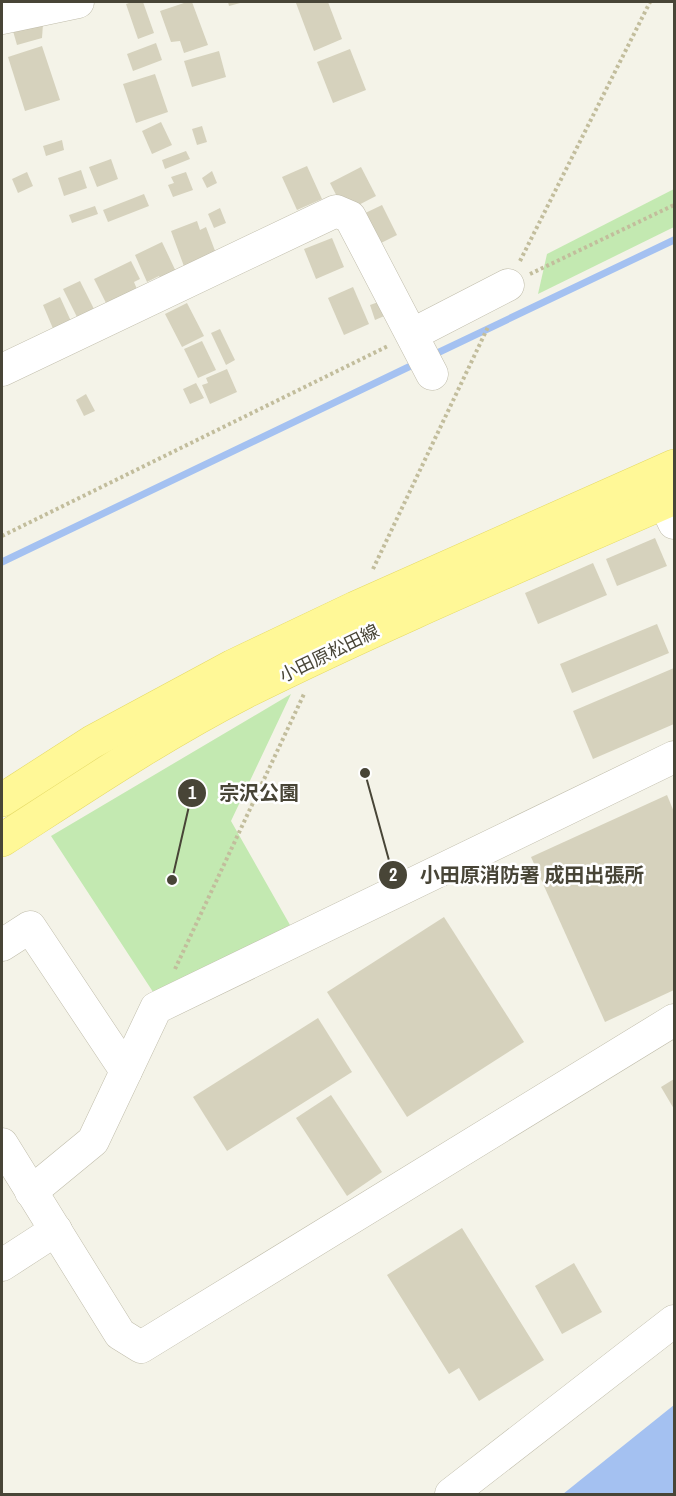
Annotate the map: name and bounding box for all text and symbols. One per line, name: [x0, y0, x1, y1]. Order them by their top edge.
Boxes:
street label: 小田原松田線: [275, 618, 383, 688]
callout: 宗沢公園: [177, 774, 311, 812]
text: 宗沢公園: [219, 779, 299, 806]
text: 1: [188, 780, 197, 805]
callout: 小田原消防署 成田出張所: [378, 856, 656, 894]
text: 小田原消防署 成田出張所: [420, 861, 644, 888]
text: 2: [389, 862, 397, 887]

